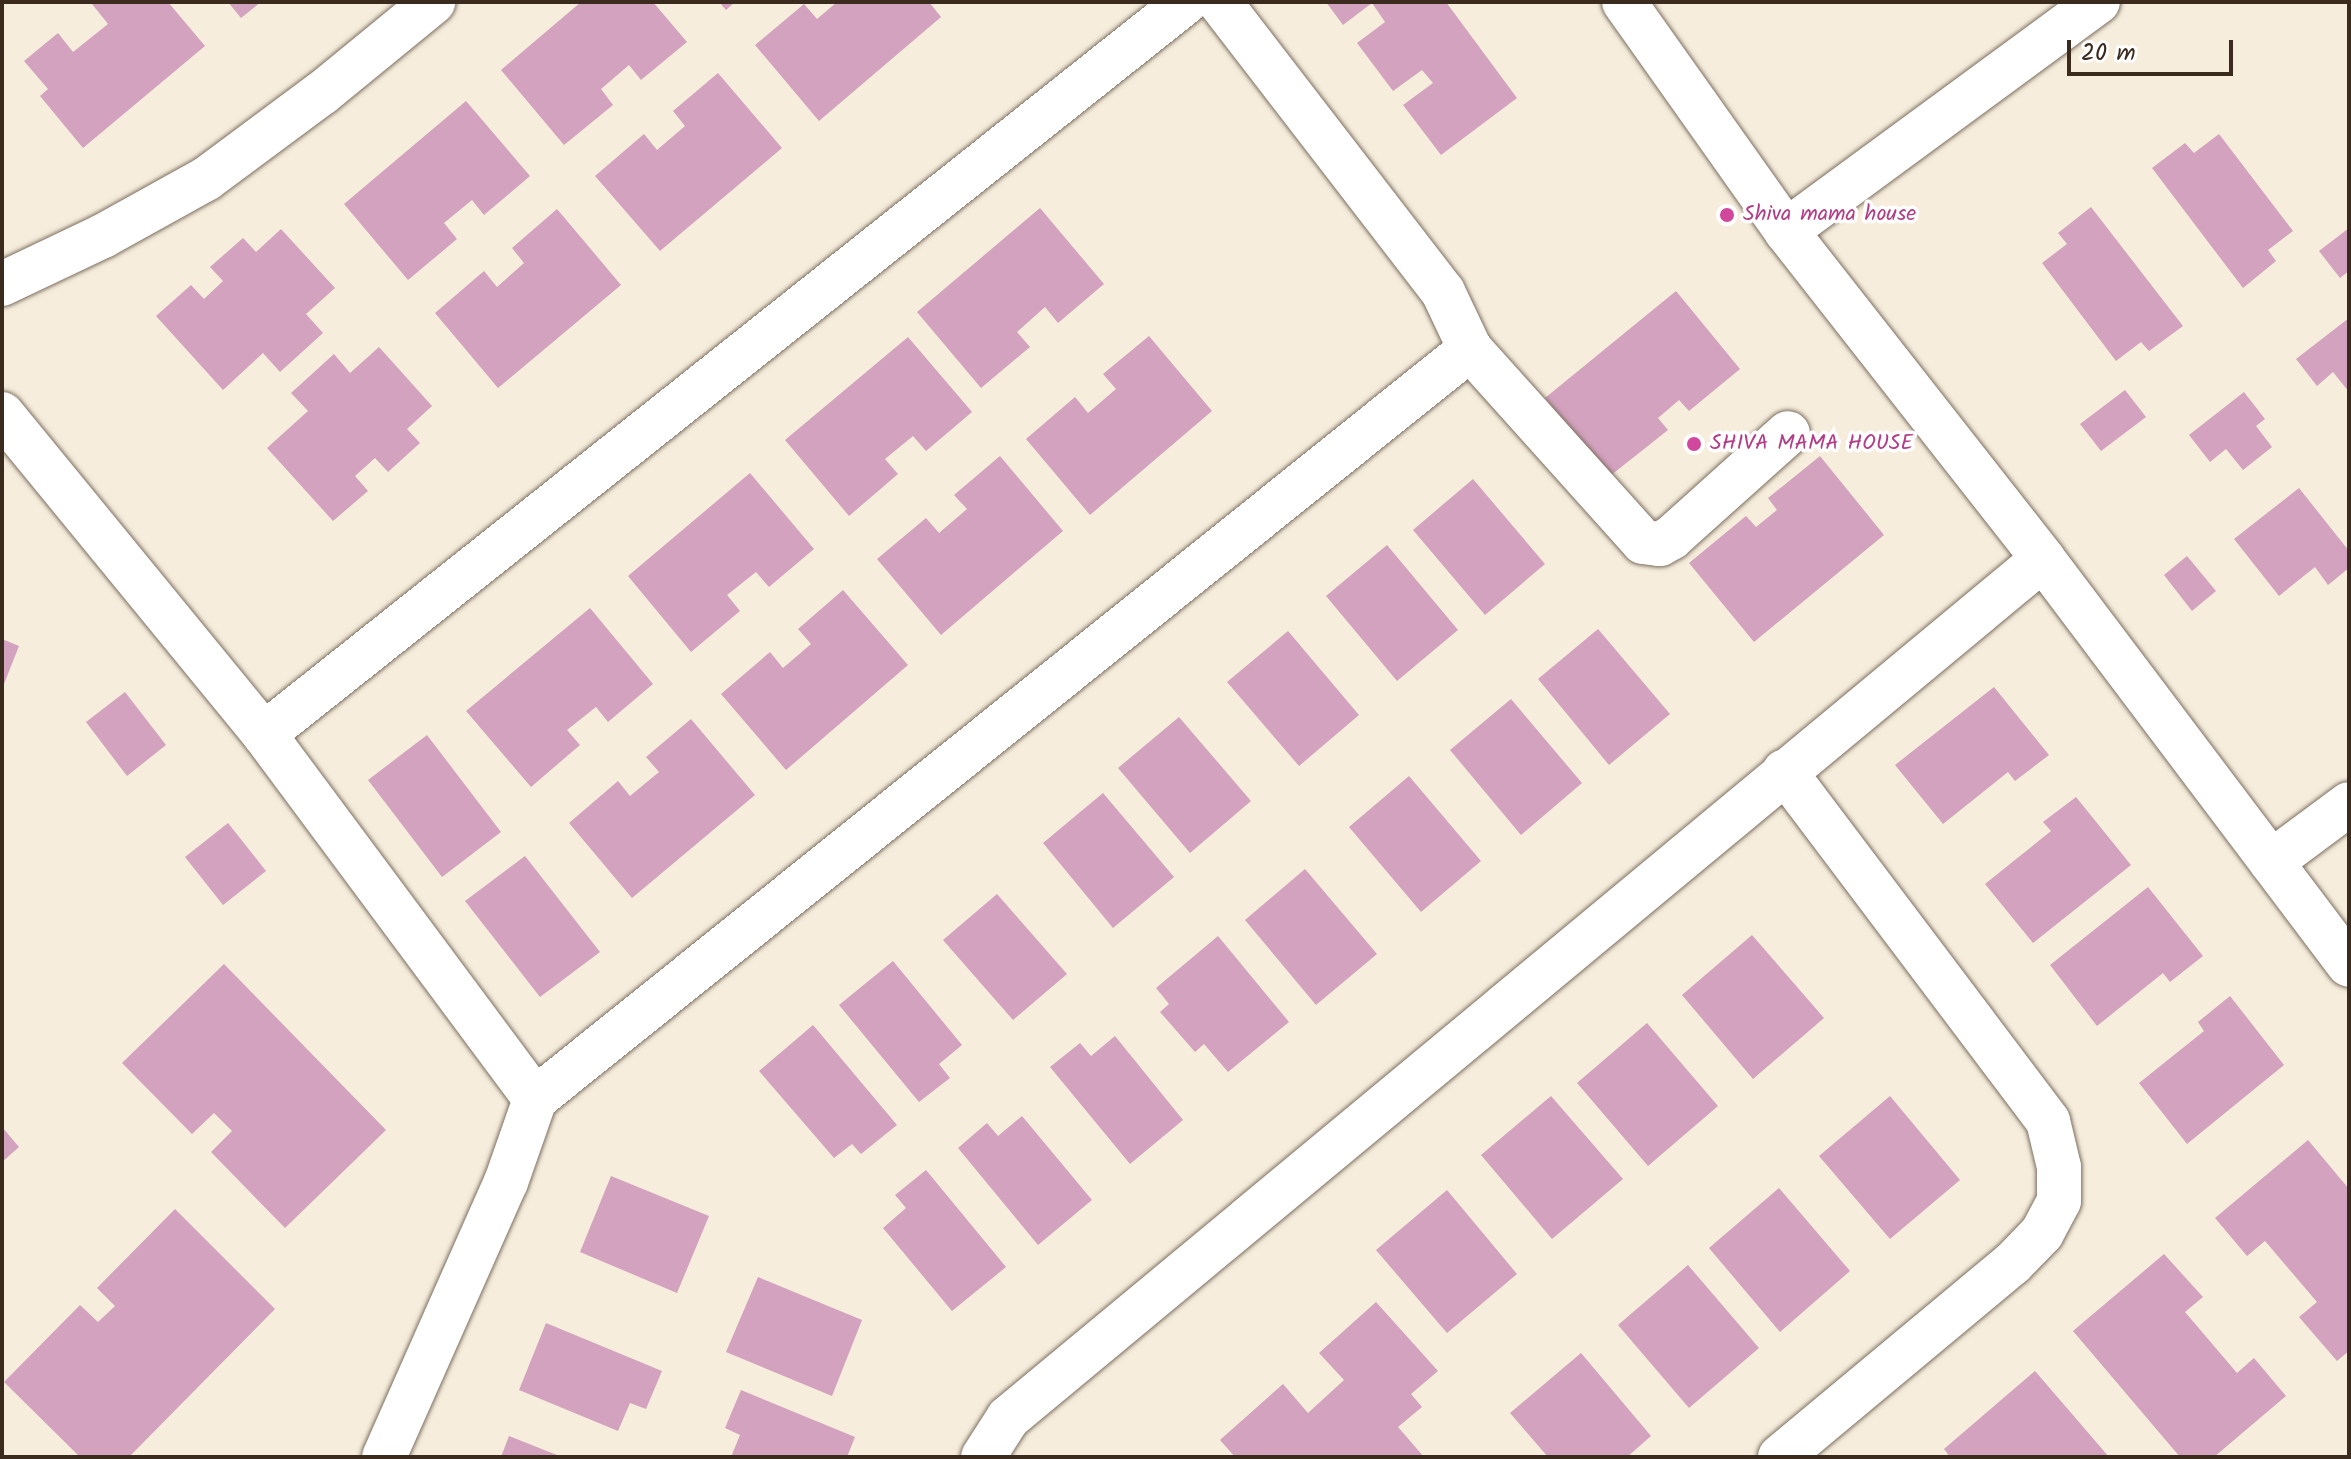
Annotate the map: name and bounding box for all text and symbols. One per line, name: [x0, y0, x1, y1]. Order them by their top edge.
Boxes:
scale bar: [2071, 24, 2237, 74]
text: 20 m: [2081, 34, 2136, 73]
place label: Shiva mama house: [1743, 202, 1916, 228]
marker: Shiva mama house: [1718, 206, 1736, 224]
place label: SHIVA MAMA HOUSE: [1710, 431, 1913, 457]
marker: SHIVA MAMA HOUSE: [1685, 435, 1703, 453]

